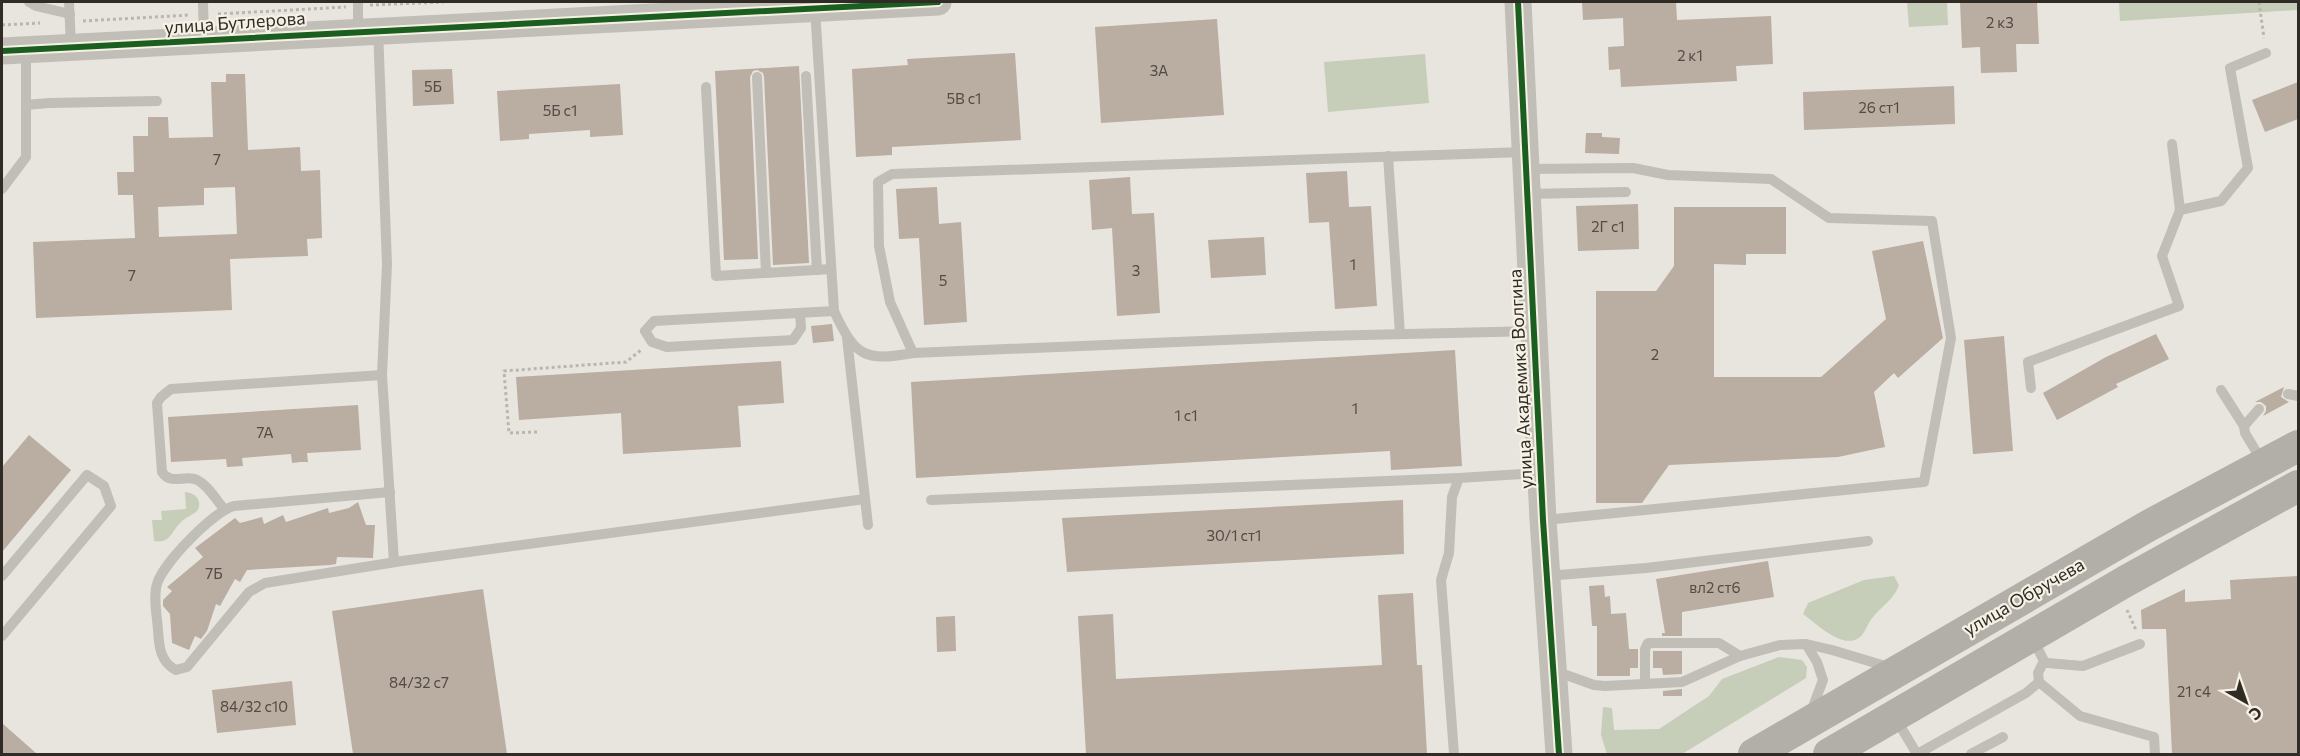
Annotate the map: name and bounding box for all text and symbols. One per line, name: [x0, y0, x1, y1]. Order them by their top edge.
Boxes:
street label: улица Бутлерова: [164, 6, 306, 38]
house number: 2 к3: [1986, 13, 2014, 31]
house number: 2 к1: [1677, 46, 1703, 64]
house number: 3А: [1150, 61, 1168, 79]
house number: 5Б: [424, 77, 442, 95]
house number: 5В с1: [946, 89, 982, 107]
house number: 26 ст1: [1858, 98, 1900, 116]
house number: 5Б с1: [543, 101, 577, 119]
house number: 7: [213, 150, 221, 168]
house number: 2Г с1: [1591, 217, 1625, 235]
house number: 1: [1350, 255, 1356, 273]
house number: 3: [1132, 261, 1140, 279]
house number: 7: [128, 266, 136, 284]
street label: улица Академика Волгина: [1503, 269, 1537, 490]
house number: 5: [939, 271, 947, 289]
house number: 2: [1651, 345, 1659, 363]
house number: 1: [1352, 399, 1358, 417]
house number: 1 с1: [1174, 406, 1198, 424]
house number: 7А: [256, 423, 274, 441]
house number: 30/1 ст1: [1207, 526, 1261, 544]
street label: улица Обручева: [1959, 553, 2088, 640]
house number: 7Б: [205, 564, 223, 582]
house number: вл2 ст6: [1689, 578, 1741, 596]
north arrow: [2216, 672, 2276, 732]
house number: 84/32 с7: [389, 673, 449, 691]
house number: 21 с4: [2177, 682, 2211, 700]
house number: 84/32 с10: [220, 697, 288, 715]
text: С: [2246, 703, 2266, 725]

